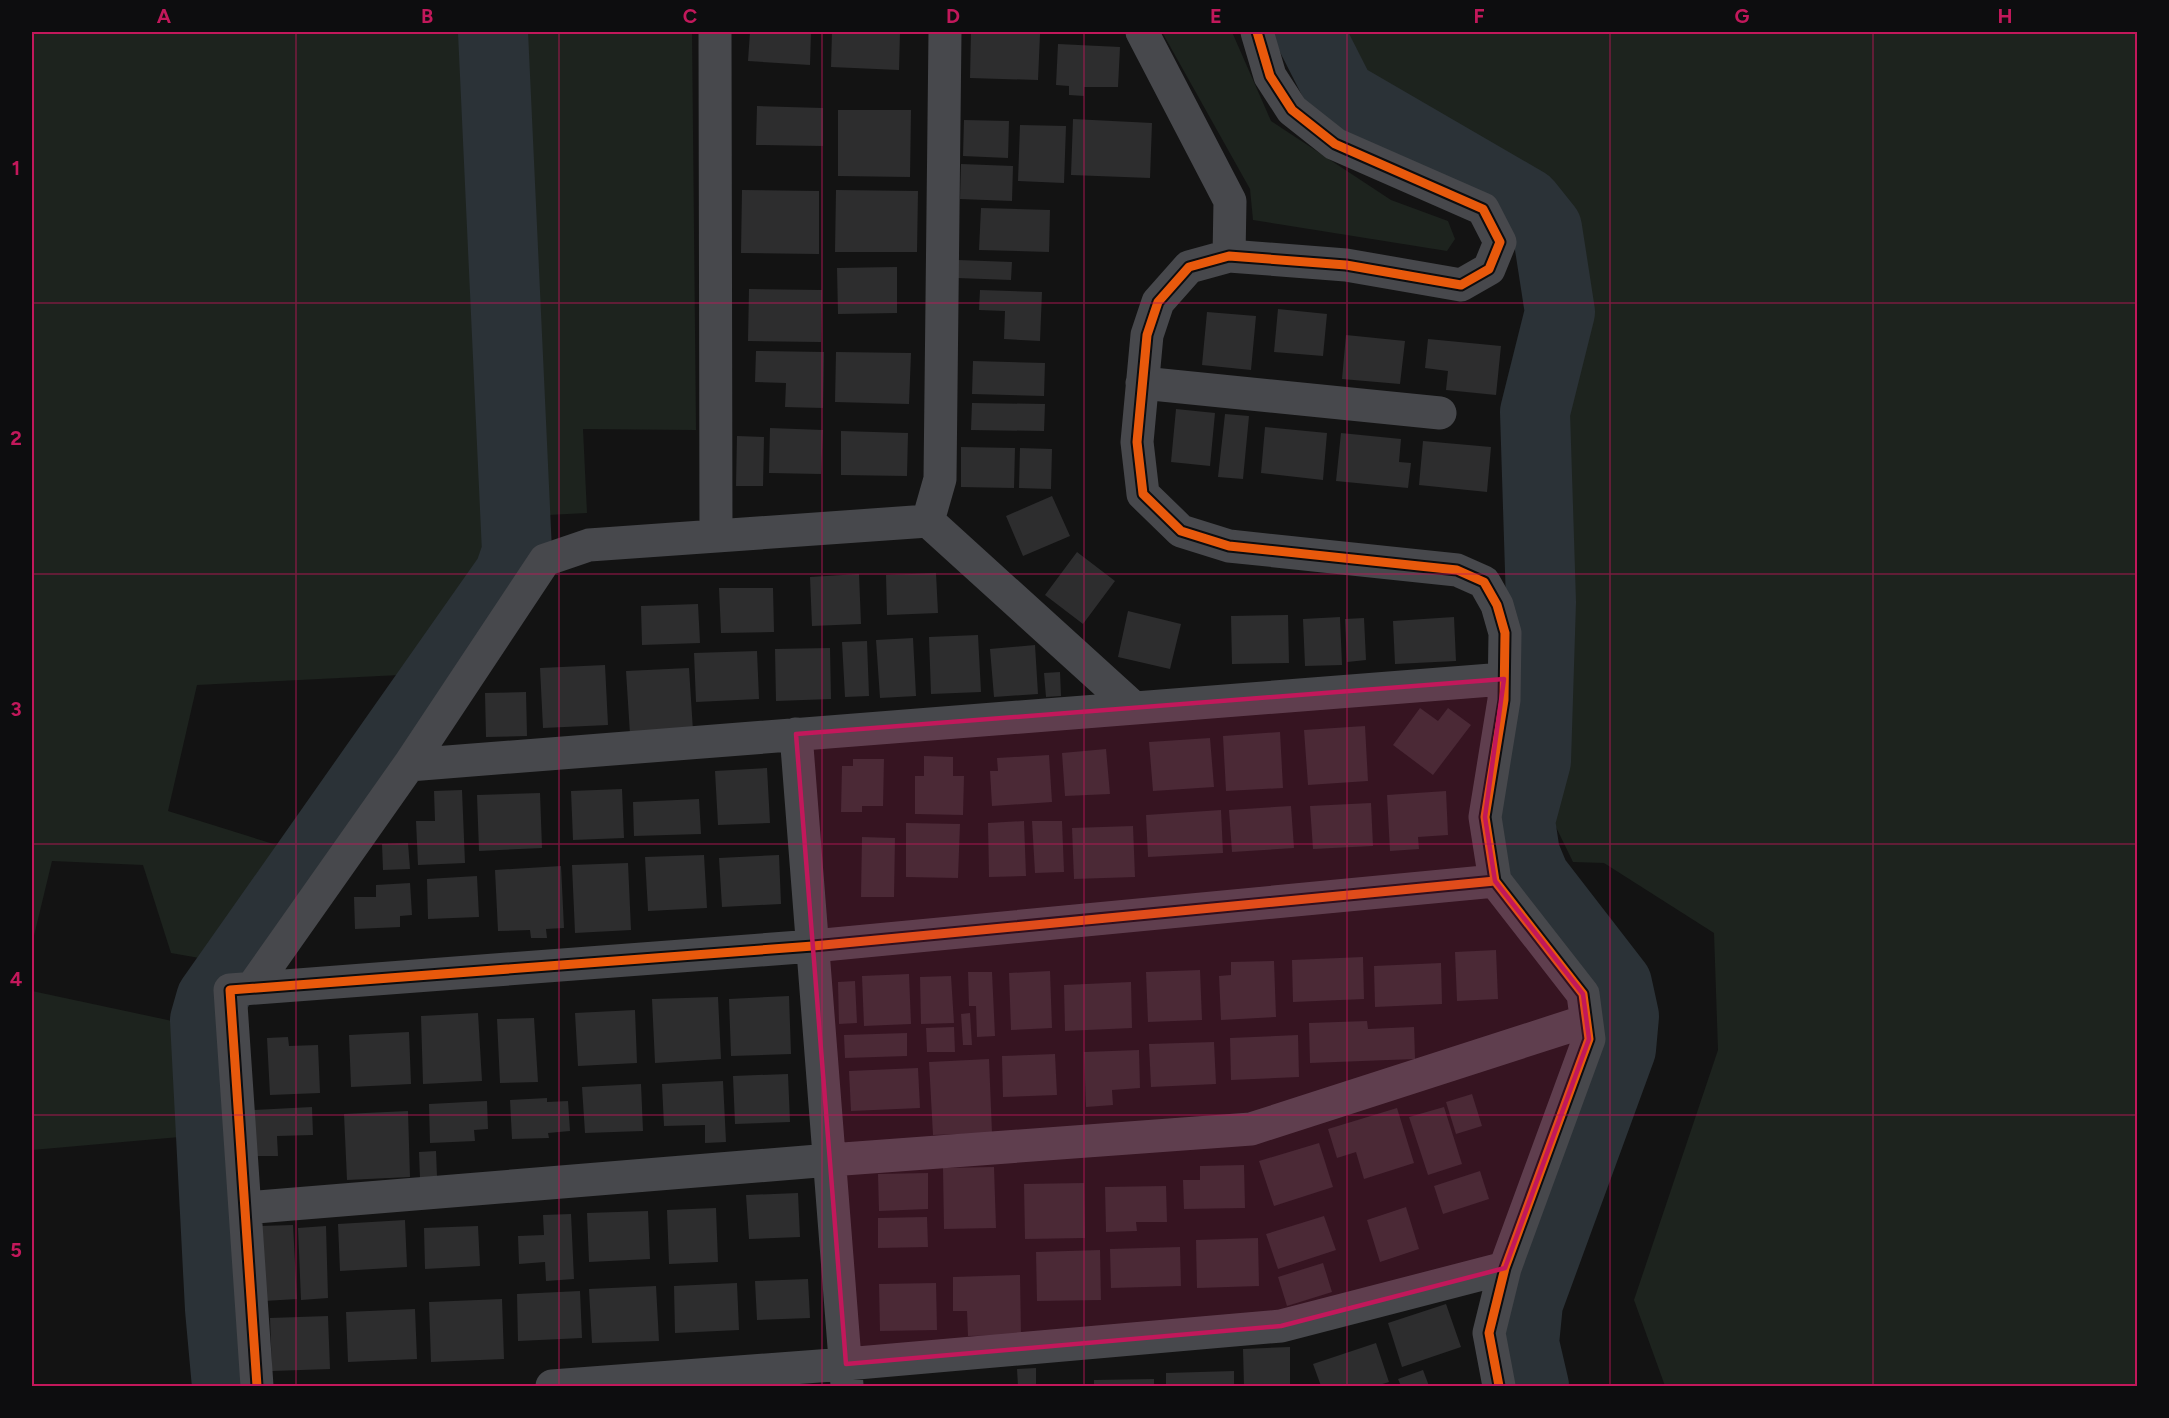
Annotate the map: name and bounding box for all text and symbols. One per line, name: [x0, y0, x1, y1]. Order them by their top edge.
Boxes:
text: A: [157, 4, 172, 28]
text: B: [421, 4, 433, 28]
text: C: [683, 4, 697, 28]
text: D: [946, 4, 960, 28]
text: E: [1210, 4, 1222, 28]
text: F: [1473, 4, 1485, 28]
text: G: [1735, 4, 1750, 28]
text: H: [1998, 4, 2013, 28]
text: 1: [12, 156, 20, 180]
text: 2: [10, 426, 22, 450]
text: 3: [10, 697, 22, 721]
text: 4: [10, 967, 23, 991]
text: 5: [10, 1238, 22, 1262]

